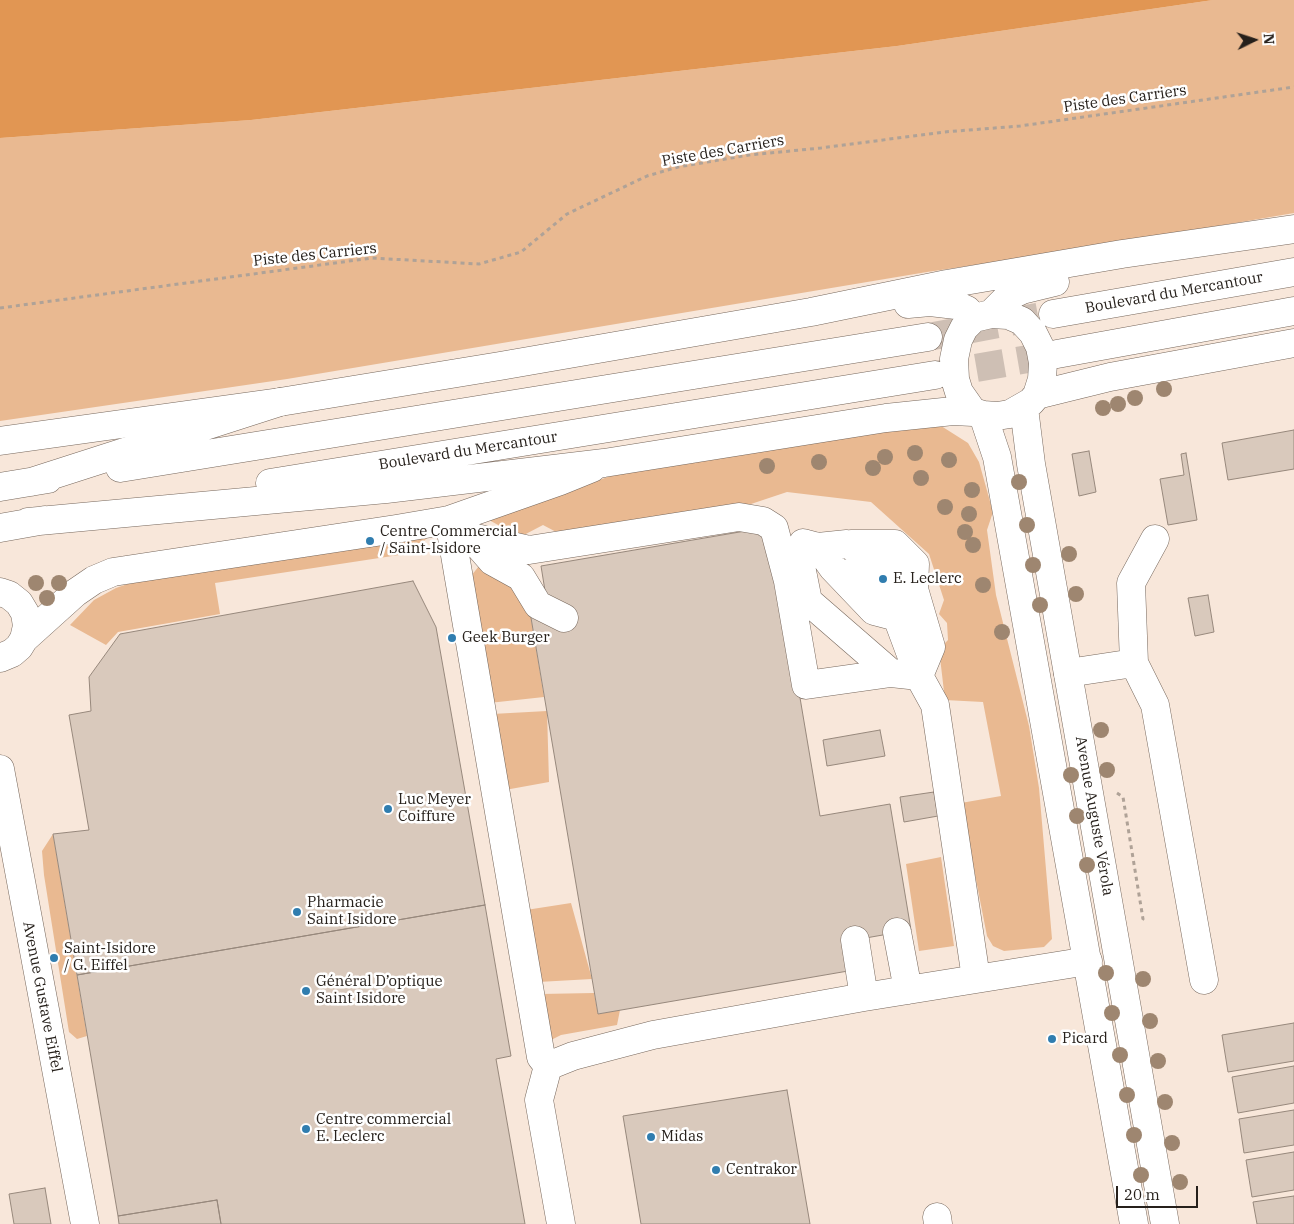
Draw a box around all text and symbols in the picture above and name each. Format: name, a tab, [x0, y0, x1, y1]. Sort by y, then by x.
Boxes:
north arrow	[1229, 15, 1279, 65]
text: N	[1260, 33, 1278, 45]
street label: Piste des Carriers	[1062, 81, 1188, 117]
street label: Piste des Carriers	[660, 131, 786, 171]
street label: Piste des Carriers	[252, 240, 378, 270]
street label: Boulevard du Mercantour	[1084, 268, 1264, 318]
street label: Boulevard du Mercantour	[378, 428, 558, 474]
place label: Centre Commercial / Saint-Isidore	[380, 523, 517, 558]
marker: Centre Commercial / Saint-Isidore	[364, 535, 376, 547]
place label: E. Leclerc	[893, 570, 962, 588]
marker: E. Leclerc	[877, 573, 889, 585]
place label: Geek Burger	[462, 629, 550, 647]
marker: Geek Burger	[446, 632, 458, 644]
street label: Avenue Auguste Vérola	[1071, 735, 1117, 897]
place label: Luc Meyer Coiffure	[398, 791, 471, 826]
marker: Luc Meyer Coiffure	[382, 803, 394, 815]
place label: Pharmacie Saint Isidore	[307, 894, 397, 929]
marker: Pharmacie Saint Isidore	[291, 906, 303, 918]
street label: Avenue Gustave Eiffel	[19, 920, 65, 1074]
place label: Saint-Isidore / G. Eiffel	[64, 940, 156, 975]
marker: Saint-Isidore / G. Eiffel	[48, 952, 60, 964]
place label: Général D’optique Saint Isidore	[316, 973, 442, 1008]
marker: Général D’optique Saint Isidore	[300, 985, 312, 997]
place label: Picard	[1062, 1030, 1108, 1048]
marker: Picard	[1046, 1033, 1058, 1045]
place label: Centre commercial E. Leclerc	[316, 1111, 451, 1146]
marker: Centre commercial E. Leclerc	[300, 1123, 312, 1135]
place label: Midas	[661, 1128, 703, 1146]
marker: Midas	[645, 1131, 657, 1143]
place label: Centrakor	[726, 1161, 797, 1179]
marker: Centrakor	[710, 1164, 722, 1176]
scale bar	[1119, 1176, 1202, 1208]
text: 20 m	[1124, 1185, 1160, 1204]

